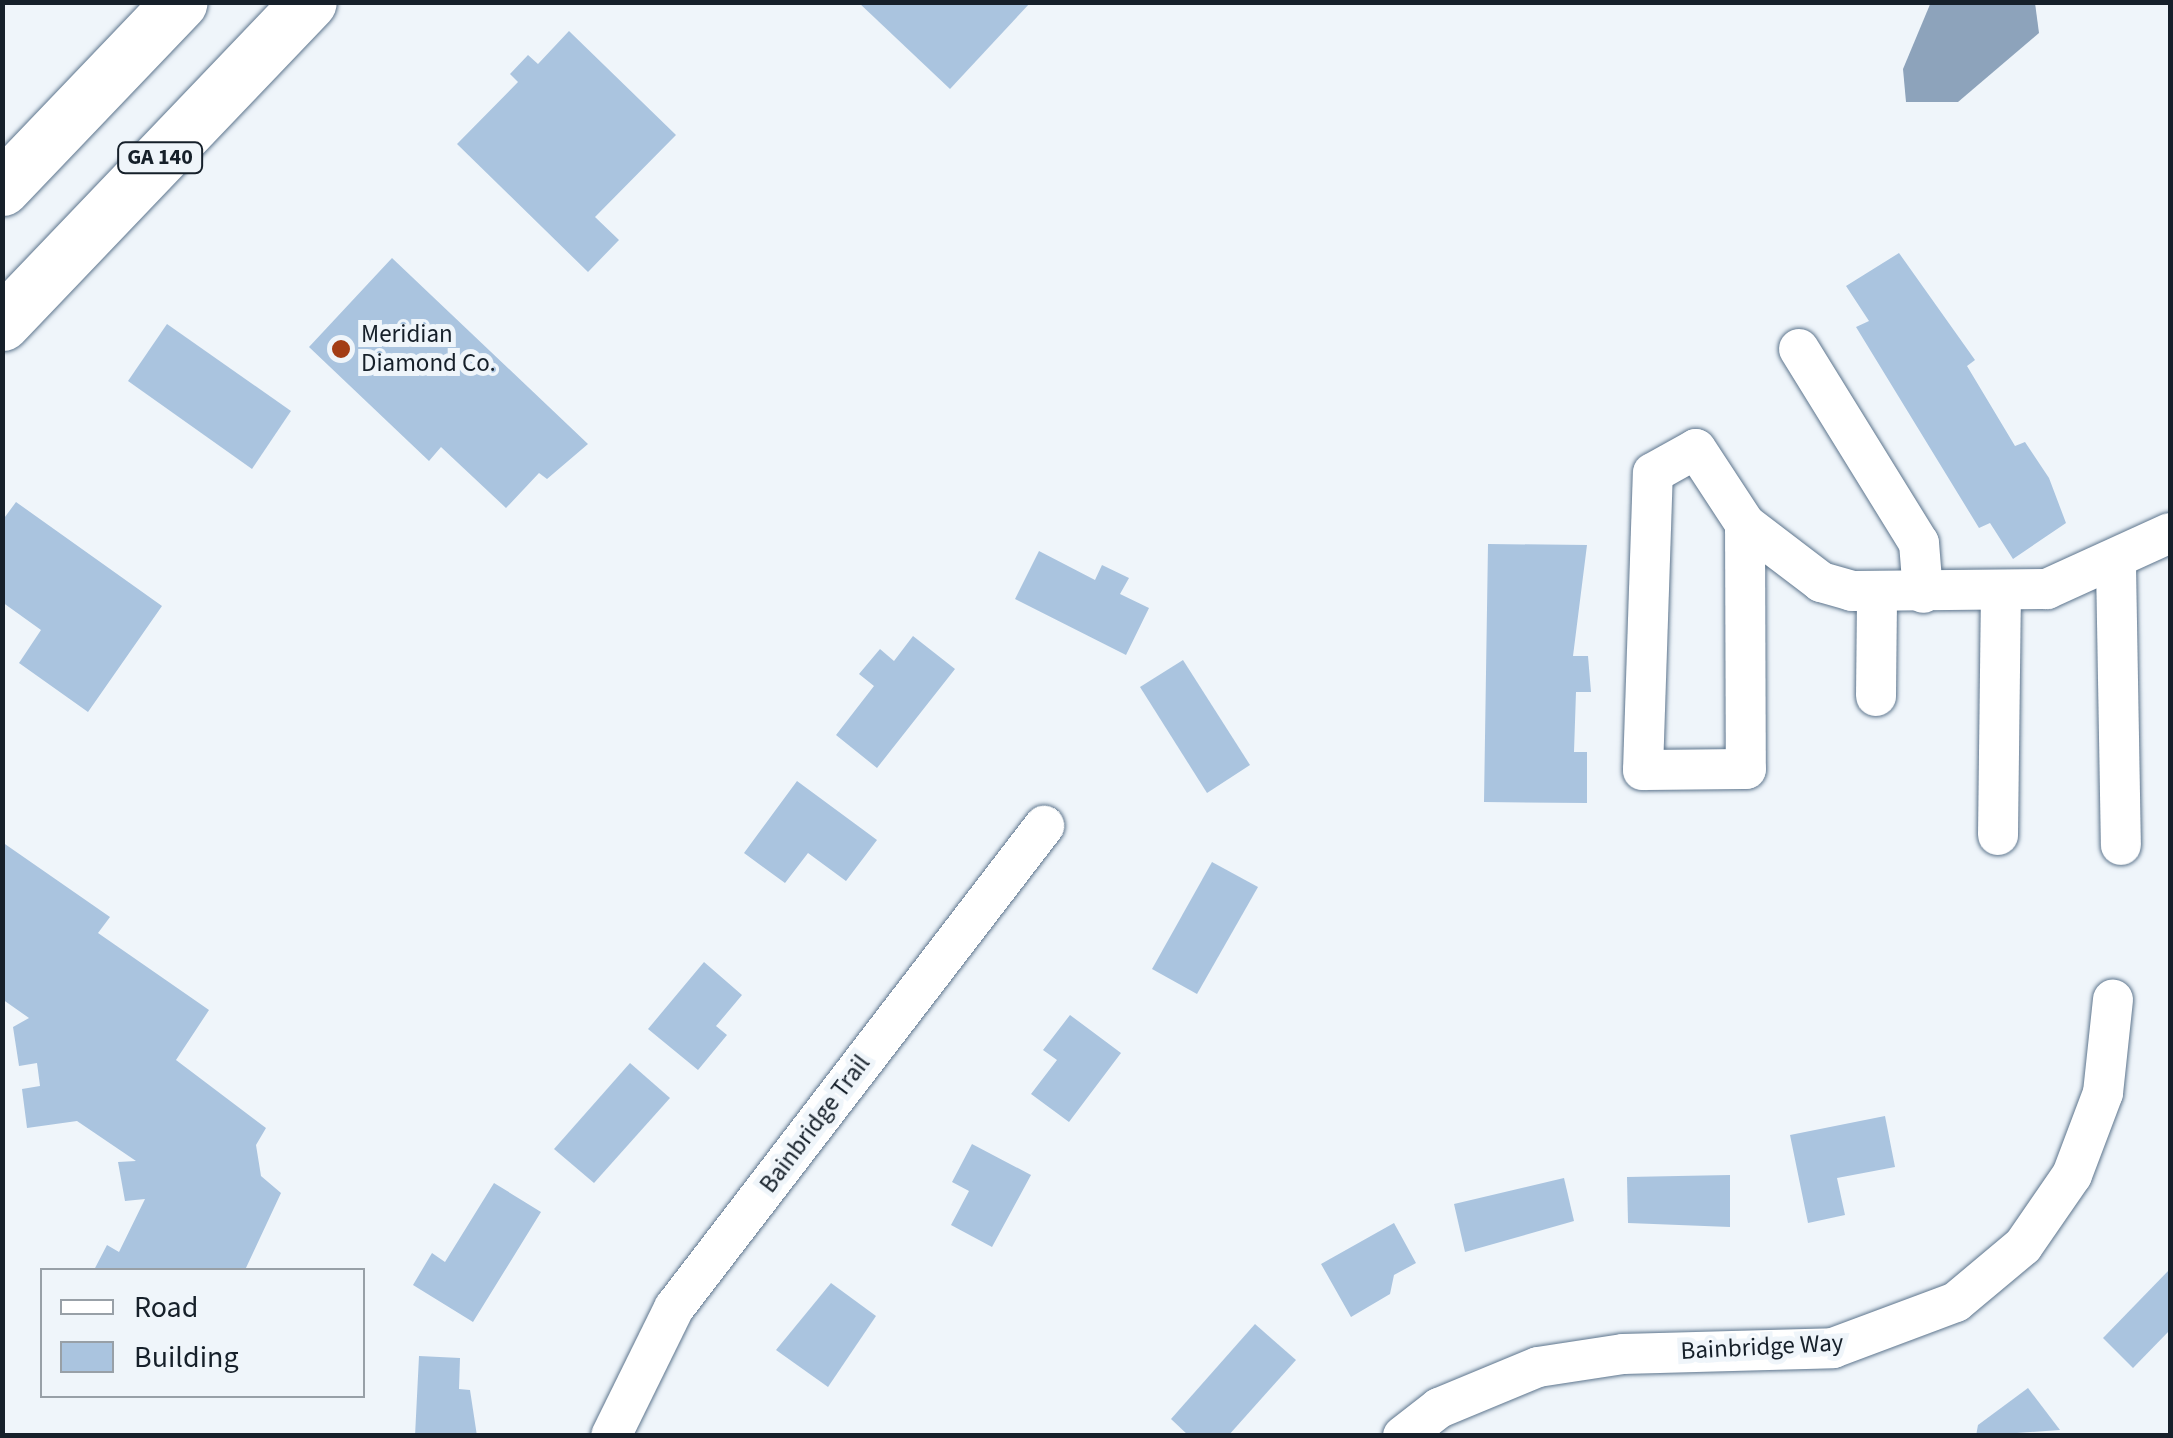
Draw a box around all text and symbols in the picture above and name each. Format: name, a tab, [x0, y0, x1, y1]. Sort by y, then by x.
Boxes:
road number: GA 140	[115, 141, 205, 175]
place label: Meridian Diamond Co.	[361, 320, 496, 379]
marker: Meridian Diamond Co.	[330, 338, 352, 360]
street label: Bainbridge Trail	[753, 1049, 877, 1199]
legend	[40, 1268, 365, 1398]
text: Road	[134, 1286, 198, 1329]
street label: Bainbridge Way	[1680, 1328, 1844, 1366]
text: Building	[134, 1336, 239, 1379]

